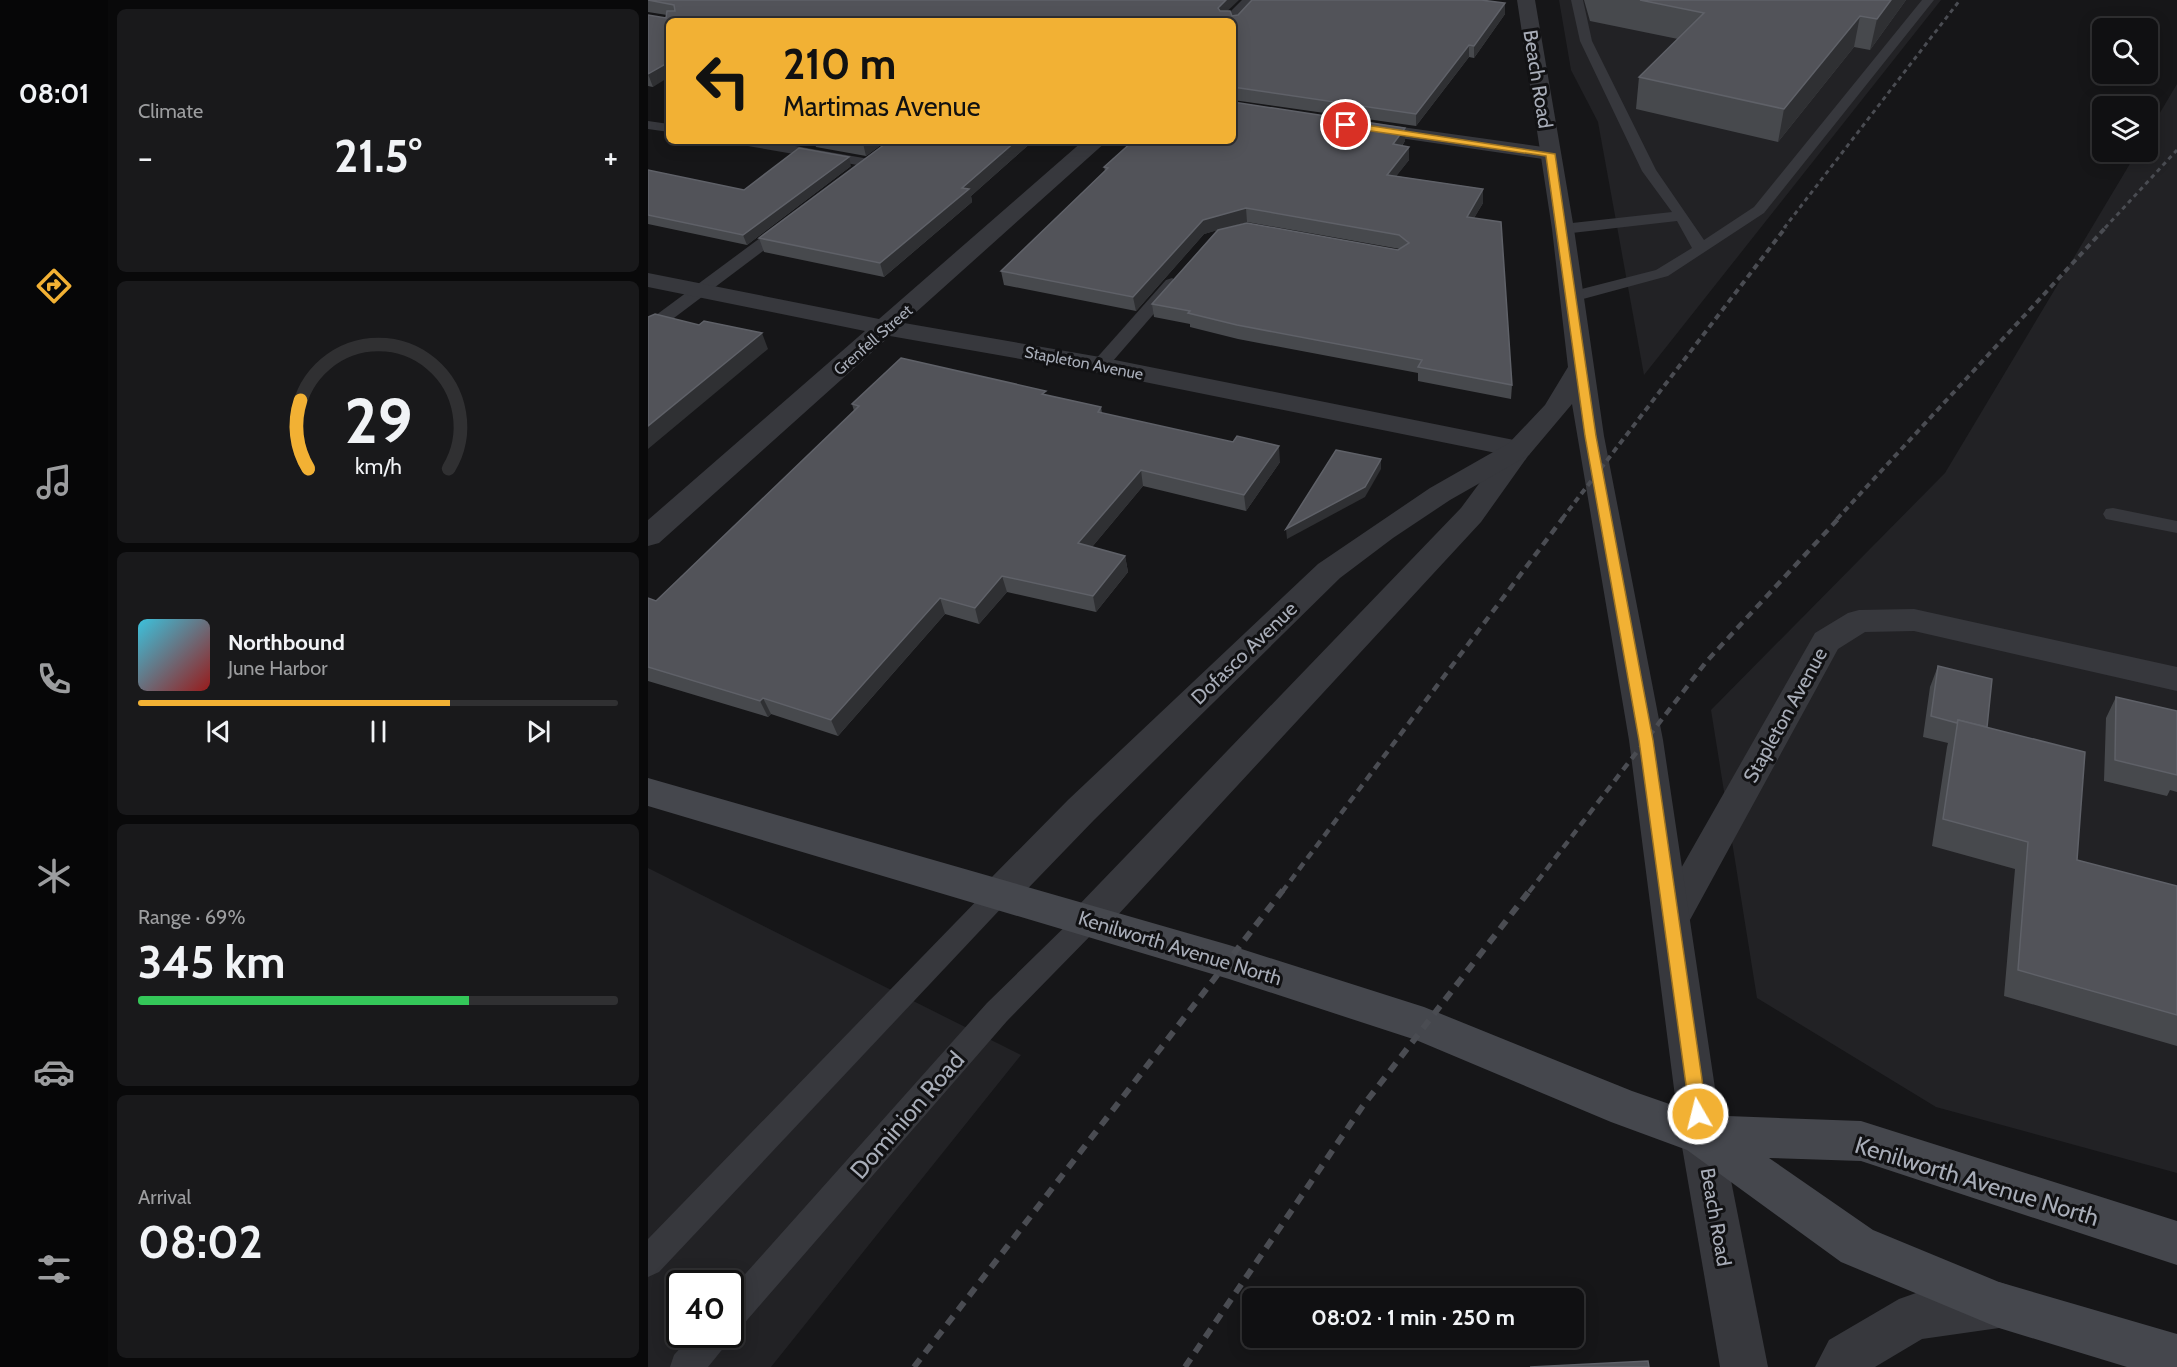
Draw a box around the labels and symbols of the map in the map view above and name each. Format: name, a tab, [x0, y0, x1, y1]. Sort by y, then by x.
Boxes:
street label: Beach Road	[1518, 28, 1558, 130]
pin	[1320, 99, 1371, 150]
street label: Grenfell Street	[830, 300, 917, 379]
street label: Stapleton Avenue	[1023, 342, 1145, 384]
street label: Dofasco Avenue	[1186, 597, 1302, 709]
street label: Stapleton Avenue	[1738, 643, 1832, 787]
street label: Kenilworth Avenue North	[1075, 906, 1285, 990]
street label: Dominion Road	[844, 1045, 970, 1185]
position arrow	[1666, 1082, 1730, 1146]
street label: Kenilworth Avenue North	[1851, 1130, 2103, 1232]
street label: Beach Road	[1696, 1166, 1736, 1268]
speed limit sign: 40	[666, 1270, 744, 1348]

